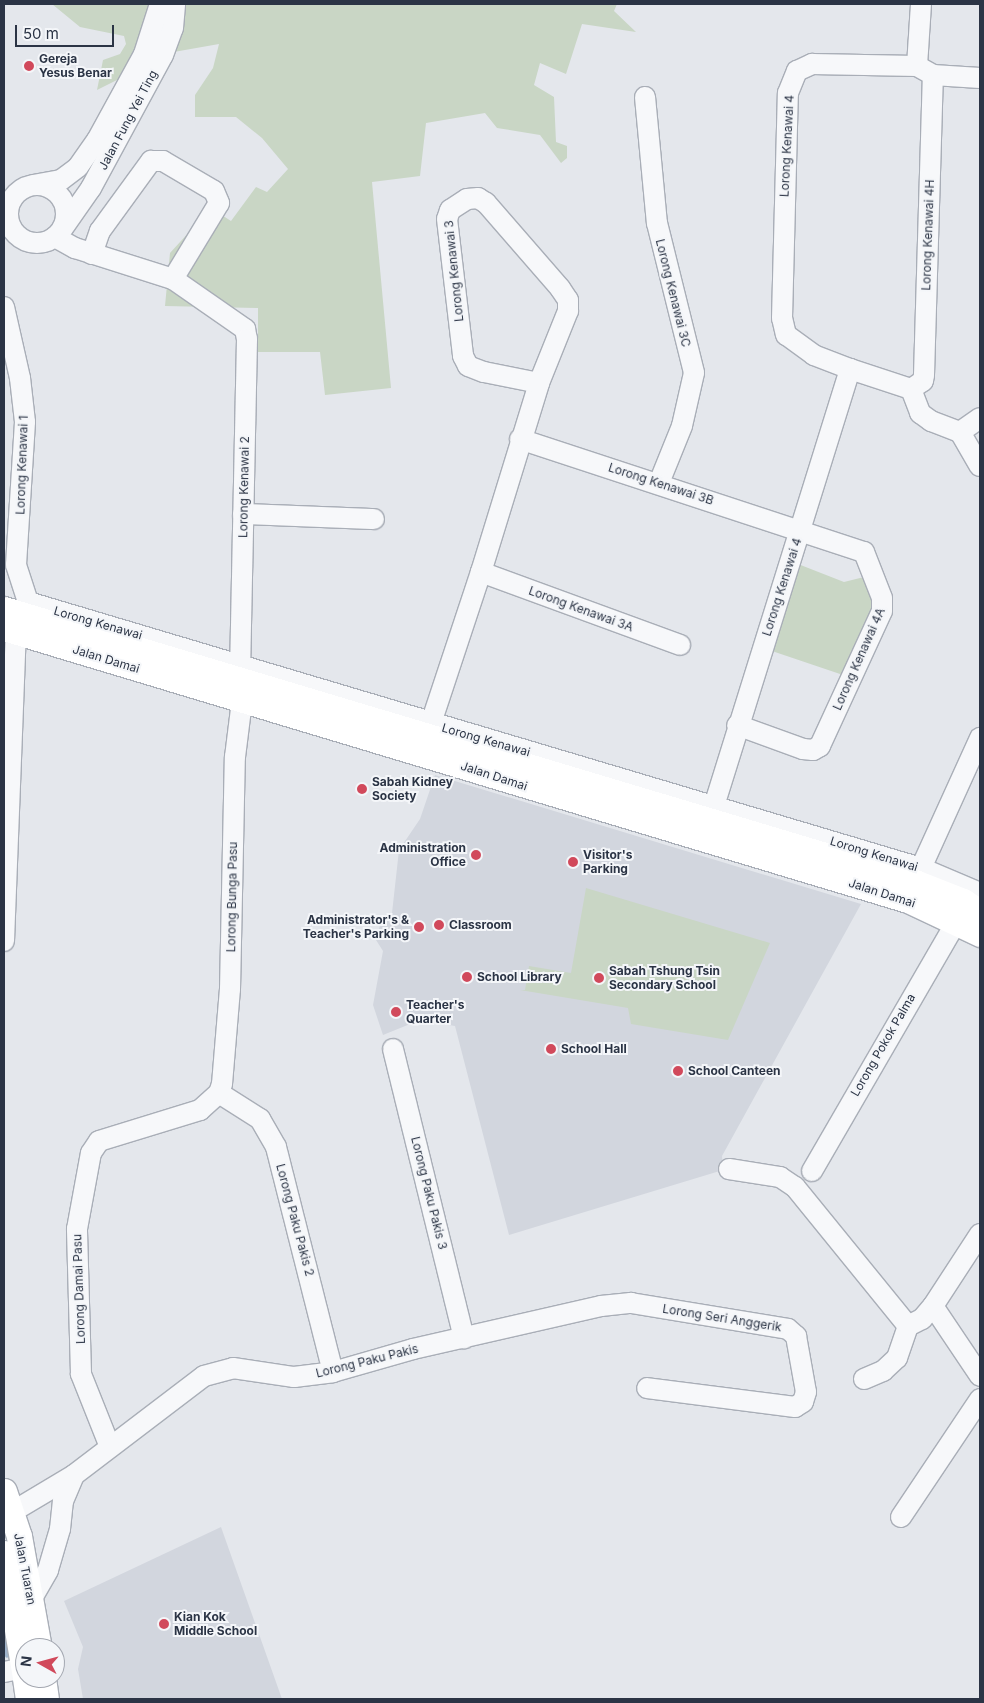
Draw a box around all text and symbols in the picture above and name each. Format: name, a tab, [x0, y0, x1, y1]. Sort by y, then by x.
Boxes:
scale bar	[18, 15, 116, 47]
text: 50 m	[23, 24, 59, 43]
place label: Gereja Yesus Benar	[39, 52, 112, 80]
marker: Gereja Yesus Benar	[23, 60, 35, 72]
street label: Jalan Fung Yei Ting	[96, 68, 160, 172]
street label: Lorong Kenawai 4	[777, 95, 797, 197]
street label: Lorong Kenawai 4H	[919, 179, 937, 291]
street label: Lorong Kenawai 3	[442, 220, 466, 322]
street label: Lorong Kenawai 3C	[653, 238, 693, 348]
street label: Lorong Kenawai 1	[13, 415, 31, 515]
street label: Lorong Kenawai 2	[236, 436, 252, 538]
street label: Lorong Kenawai 3B	[607, 460, 715, 508]
street label: Lorong Kenawai 4	[759, 536, 805, 638]
street label: Lorong Kenawai 3A	[527, 583, 635, 635]
street label: Lorong Kenawai	[52, 604, 144, 642]
street label: Lorong Kenawai 4A	[830, 606, 888, 712]
street label: Jalan Damai	[71, 642, 141, 676]
street label: Lorong Kenawai	[440, 721, 532, 759]
street label: Jalan Damai	[459, 758, 529, 794]
place label: Sabah Kidney Society	[372, 775, 453, 803]
marker: Sabah Kidney Society	[356, 783, 368, 795]
street label: Lorong Kenawai	[828, 834, 920, 874]
place label: Administration Office	[380, 841, 466, 869]
street label: Lorong Bunga Pasu	[224, 842, 240, 952]
place label: Visitor's Parking	[583, 848, 632, 876]
marker: Administration Office	[470, 849, 482, 861]
marker: Visitor's Parking	[567, 856, 579, 868]
street label: Jalan Damai	[847, 875, 917, 911]
place label: Administrator's & Teacher's Parking	[303, 913, 409, 941]
place label: Classroom	[449, 918, 512, 932]
marker: Classroom	[433, 919, 445, 931]
marker: Administrator's & Teacher's Parking	[413, 921, 425, 933]
place label: Sabah Tshung Tsin Secondary School	[609, 964, 720, 992]
place label: School Library	[477, 970, 562, 984]
marker: School Library	[461, 971, 473, 983]
marker: Sabah Tshung Tsin Secondary School	[593, 972, 605, 984]
street label: Lorong Pokok Palma	[848, 991, 918, 1099]
place label: Teacher's Quarter	[406, 998, 465, 1026]
marker: Teacher's Quarter	[390, 1006, 402, 1018]
place label: School Hall	[561, 1042, 627, 1056]
marker: School Hall	[545, 1043, 557, 1055]
place label: School Canteen	[688, 1064, 781, 1078]
marker: School Canteen	[672, 1065, 684, 1077]
street label: Lorong Paku Pakis 3	[408, 1135, 450, 1251]
street label: Lorong Paku Pakis 2	[273, 1162, 317, 1278]
street label: Lorong Damai Pasu	[70, 1234, 88, 1344]
street label: Lorong Seri Anggerik	[661, 1301, 783, 1335]
street label: Lorong Paku Pakis	[314, 1341, 420, 1381]
street label: Jalan Tuaran	[11, 1532, 39, 1606]
place label: Kian Kok Middle School	[174, 1610, 257, 1638]
marker: Kian Kok Middle School	[158, 1618, 170, 1630]
north arrow	[15, 1638, 65, 1688]
text: N	[17, 1655, 35, 1668]

